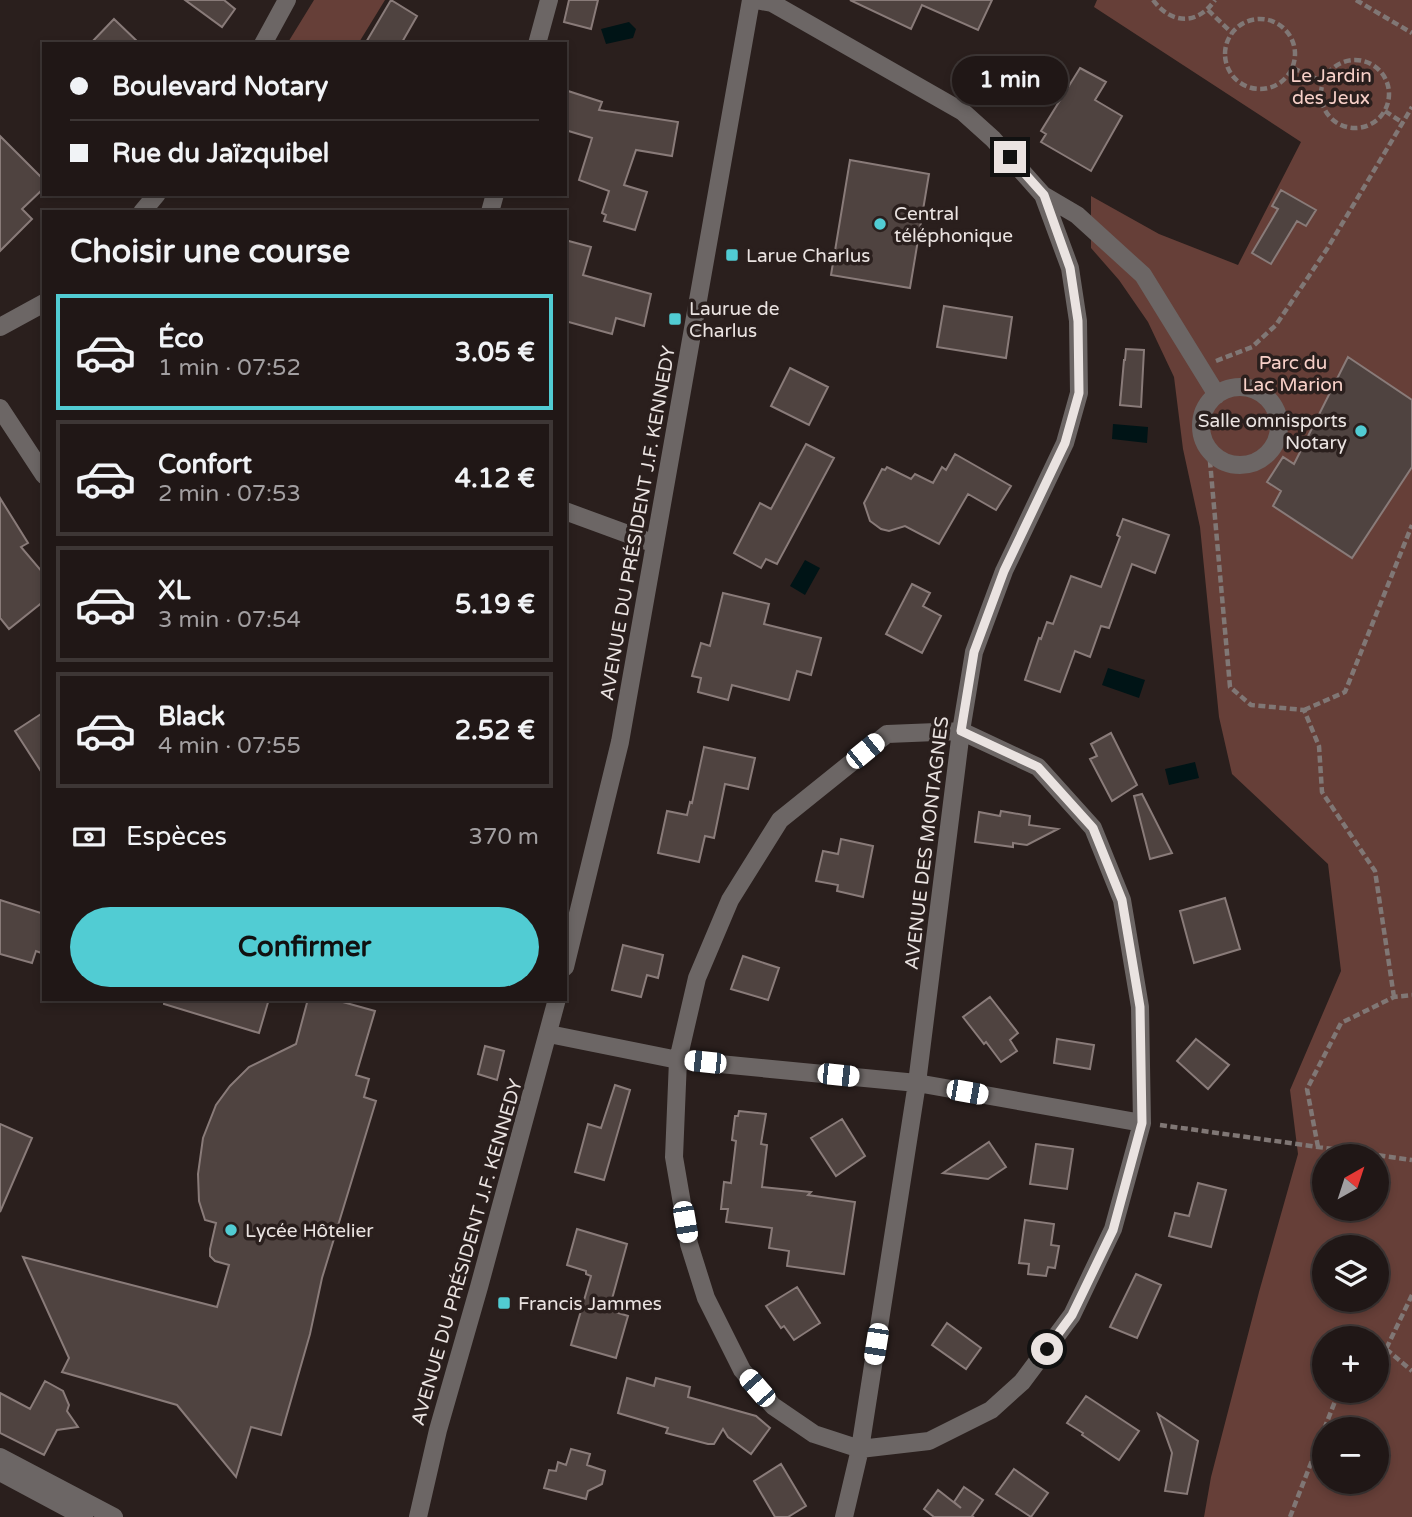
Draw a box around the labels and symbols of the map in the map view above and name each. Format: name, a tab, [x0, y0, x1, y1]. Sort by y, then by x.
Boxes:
callout: 1 min	[952, 55, 1068, 104]
park label: Le Jardin des Jeux	[1290, 65, 1372, 109]
route end	[994, 141, 1026, 173]
place label: Central téléphonique	[894, 203, 1013, 247]
marker: Central téléphonique	[872, 216, 888, 232]
place label: Larue Charlus	[746, 245, 870, 267]
marker: Larue Charlus	[724, 247, 740, 263]
place label: Laurue de Charlus	[689, 298, 779, 342]
marker: Laurue de Charlus	[667, 311, 683, 327]
street label: AVENUE DU PRÉSIDENT J.F. KENNEDY	[596, 344, 680, 702]
park label: Parc du Lac Marion	[1243, 352, 1343, 396]
place label: Salle omnisports Notary	[1198, 410, 1347, 454]
marker: Salle omnisports Notary	[1353, 423, 1369, 439]
street label: AVENUE DES MONTAGNES	[901, 715, 953, 971]
car	[843, 730, 888, 772]
car	[684, 1049, 727, 1075]
car	[817, 1062, 860, 1088]
street label: AVENUE DU PRÉSIDENT J.F. KENNEDY	[407, 1076, 527, 1428]
car	[945, 1078, 990, 1106]
north arrow	[1312, 1144, 1390, 1222]
car	[672, 1199, 699, 1245]
place label: Lycée Hôtelier	[245, 1220, 374, 1242]
marker: Lycée Hôtelier	[223, 1222, 239, 1238]
place label: Francis Jammes	[518, 1293, 662, 1315]
marker: Francis Jammes	[496, 1295, 512, 1311]
car	[863, 1322, 890, 1366]
route start	[1031, 1333, 1063, 1365]
car	[736, 1365, 779, 1411]

